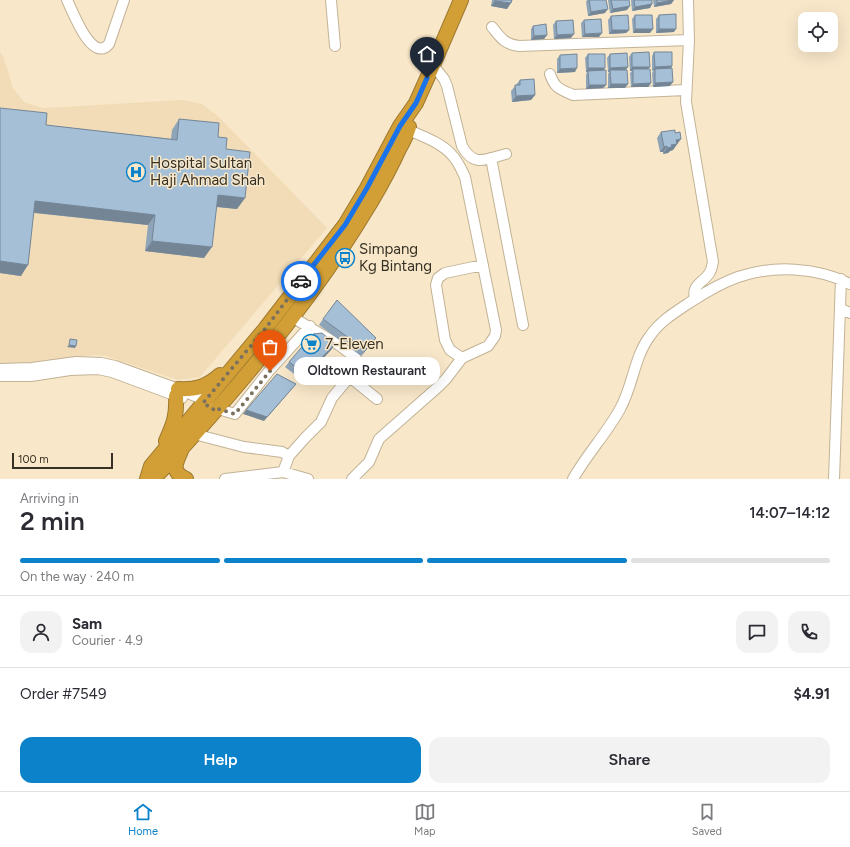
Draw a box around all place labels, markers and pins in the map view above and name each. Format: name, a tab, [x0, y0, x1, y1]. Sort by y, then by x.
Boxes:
pin	[410, 37, 444, 78]
place label: Hospital Sultan Haji Ahmad Shah	[150, 154, 265, 189]
hospital icon: Hospital Sultan Haji Ahmad Shah	[125, 161, 147, 183]
place label: Simpang Kg Bintang	[359, 240, 432, 275]
bus stop icon: Simpang Kg Bintang	[334, 247, 356, 269]
pin	[253, 330, 287, 371]
supermarket icon: 7-Eleven	[300, 333, 322, 355]
place label: 7-Eleven	[325, 335, 384, 353]
callout: Oldtown Restaurant	[294, 357, 440, 385]

